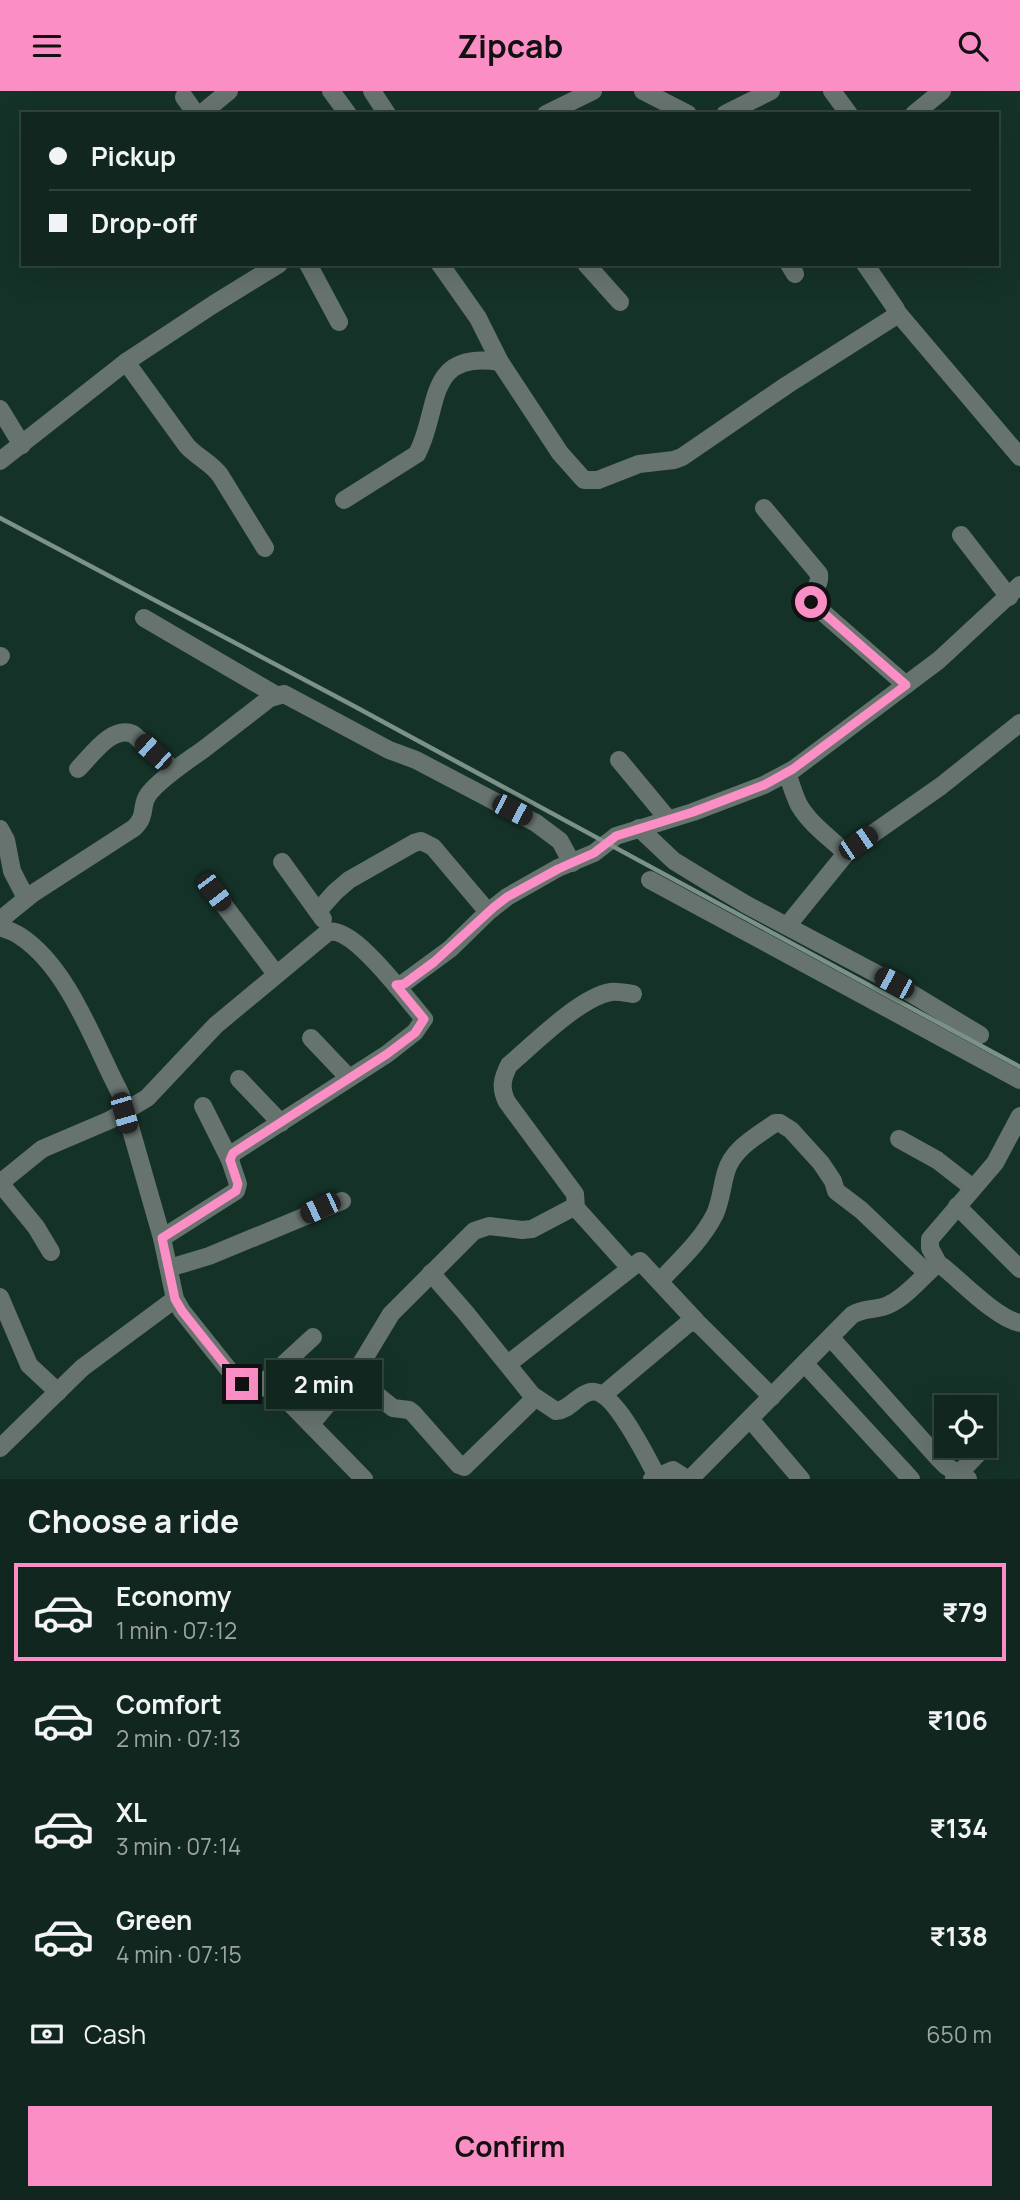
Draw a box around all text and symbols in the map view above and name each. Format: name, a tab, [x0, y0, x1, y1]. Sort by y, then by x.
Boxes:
text: Zipcab	[457, 24, 563, 68]
icon: menu	[28, 27, 66, 65]
icon: search	[954, 27, 992, 65]
text: Pickup	[91, 138, 176, 174]
text: Drop-off	[91, 205, 197, 241]
route start	[795, 586, 827, 618]
car	[131, 730, 176, 774]
car	[489, 791, 536, 829]
car	[835, 823, 882, 863]
car	[193, 869, 236, 915]
car	[871, 964, 918, 1002]
car	[109, 1090, 140, 1136]
car	[297, 1190, 344, 1226]
callout: 2 min	[266, 1359, 382, 1409]
route end	[226, 1368, 258, 1400]
text: 2 min	[294, 1368, 354, 1400]
map controls	[934, 1395, 997, 1458]
button: locate	[934, 1395, 997, 1458]
text: Choose a ride	[28, 1499, 239, 1543]
text: Economy	[116, 1578, 231, 1614]
icon: car	[32, 1581, 95, 1644]
text: ₹79	[942, 1594, 988, 1630]
text: 1 min · 07:12	[116, 1614, 237, 1646]
text: Comfort	[116, 1686, 222, 1722]
icon: car	[32, 1689, 95, 1752]
text: ₹106	[927, 1702, 988, 1738]
text: 2 min · 07:13	[116, 1722, 241, 1754]
text: XL	[116, 1794, 147, 1830]
icon: car	[32, 1797, 95, 1860]
text: ₹134	[930, 1810, 988, 1846]
text: 3 min · 07:14	[116, 1830, 241, 1862]
text: Green	[116, 1902, 192, 1938]
icon: car	[32, 1905, 95, 1968]
text: ₹138	[929, 1918, 988, 1954]
text: 4 min · 07:15	[116, 1938, 242, 1970]
icon: cash	[28, 2015, 66, 2053]
text: Cash	[84, 2016, 146, 2052]
text: 650 m	[926, 2018, 992, 2050]
button: Confirm	[28, 2106, 992, 2186]

